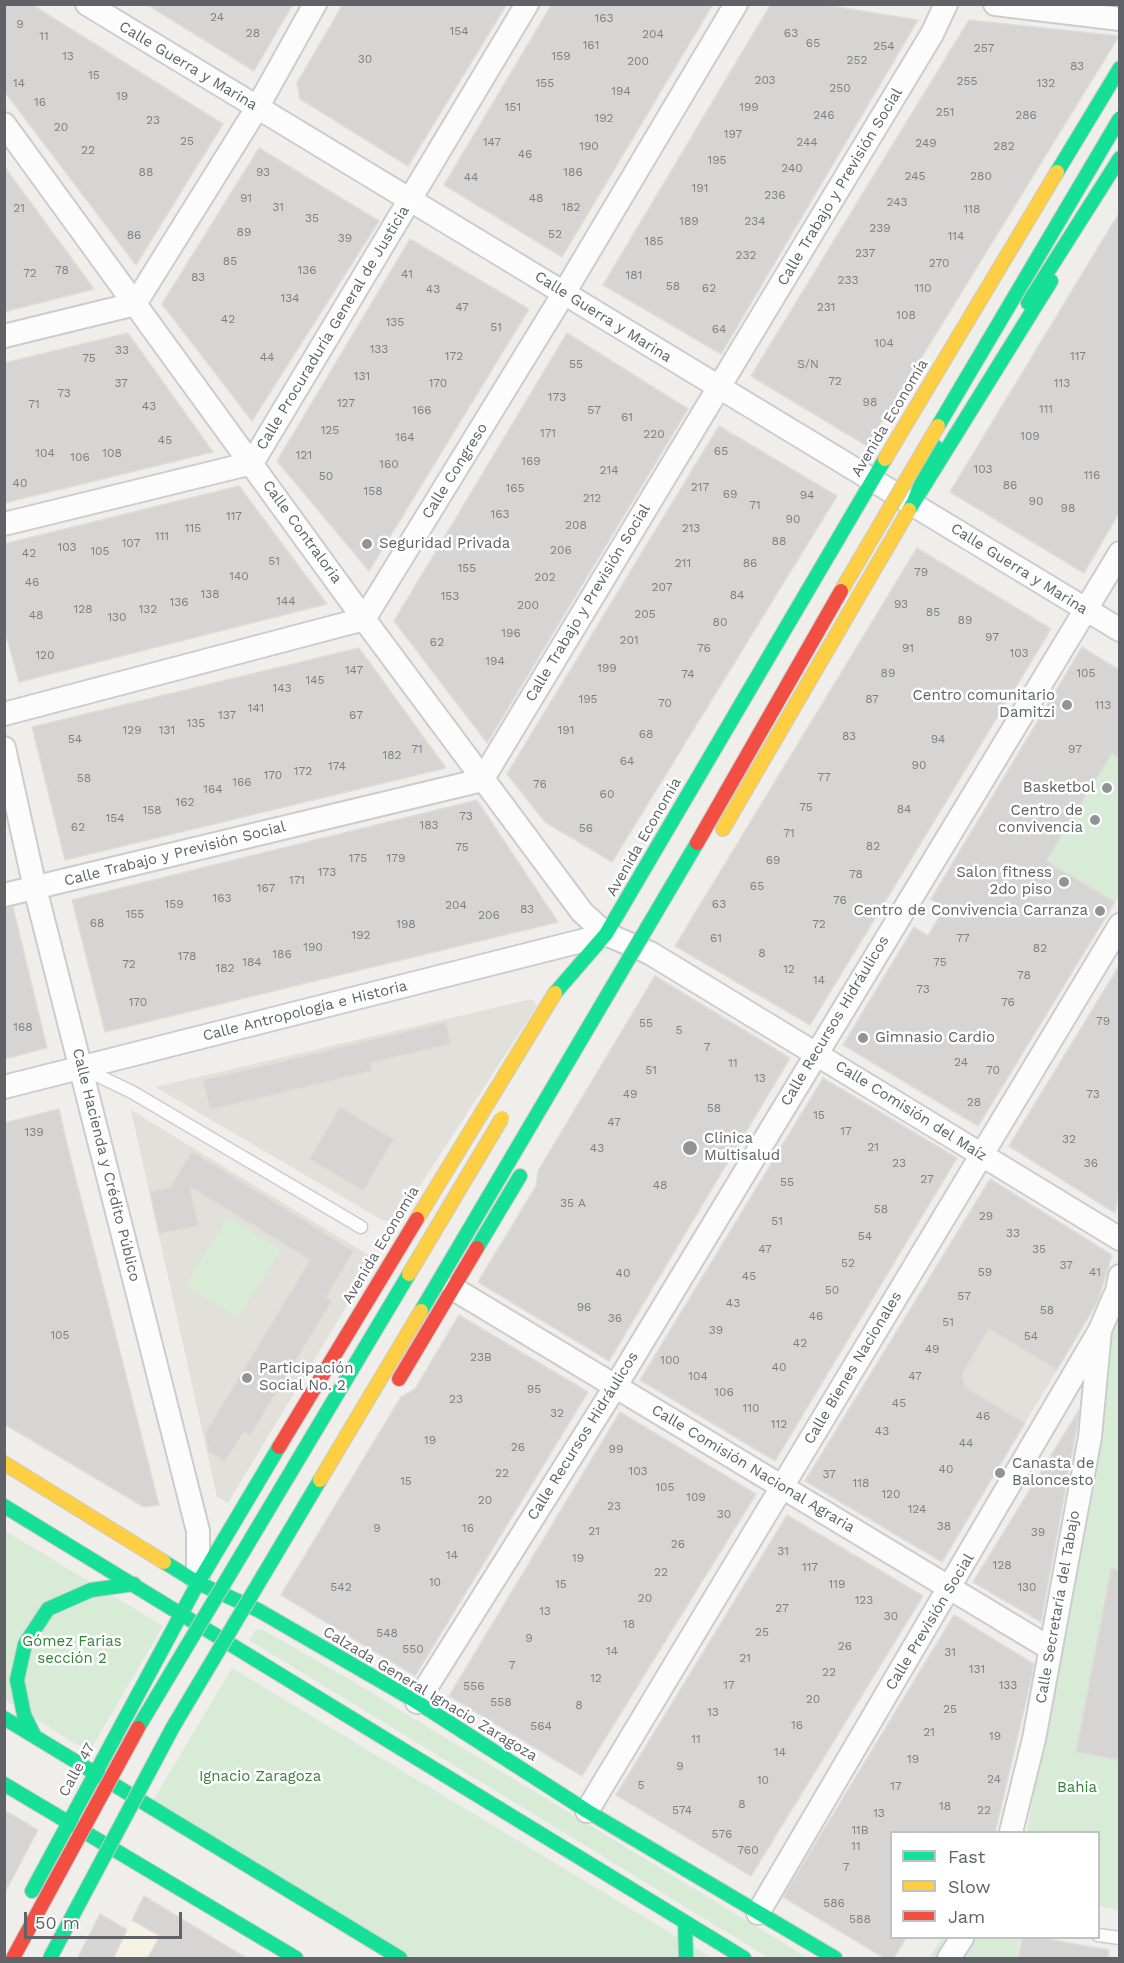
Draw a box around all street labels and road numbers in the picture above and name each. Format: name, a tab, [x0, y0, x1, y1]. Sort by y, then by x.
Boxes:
street label: Calle Guerra y Marina	[116, 18, 260, 114]
street label: Calle Trabajo y Previsión Social	[774, 85, 906, 289]
street label: Calle Procuraduría General de Justicia	[253, 203, 413, 453]
street label: Calle Guerra y Marina	[531, 267, 675, 367]
street label: Avenida Economía	[848, 356, 932, 480]
street label: Calle Congreso	[418, 420, 492, 522]
street label: Calle Contraloria	[259, 477, 345, 587]
street label: Calle Trabajo y Previsión Social	[522, 501, 654, 705]
street label: Calle Guerra y Marina	[947, 519, 1091, 619]
street label: Avenida Economía	[603, 775, 685, 899]
street label: Calle Trabajo y Previsión Social	[62, 818, 288, 890]
street label: Calle Recursos Hidráulicos	[777, 933, 893, 1109]
street label: Calle Antropología e Historia	[201, 977, 409, 1045]
street label: Calle Hacienda y Crédito Público	[68, 1047, 144, 1283]
street label: Calle Comisión del Maíz	[832, 1057, 990, 1165]
street label: Avenida Economía	[339, 1183, 423, 1307]
street label: Calle Bienes Nacionales	[800, 1288, 906, 1448]
street label: Calle Recursos Hidráulicos	[524, 1348, 642, 1524]
street label: Calle Comisión Nacional Agraria	[648, 1401, 858, 1537]
street label: Calle Secretaría del Tabajo	[1032, 1509, 1084, 1705]
street label: Calle Previsión Social	[882, 1550, 978, 1694]
street label: Calzada General Ignacio Zaragoza	[320, 1623, 540, 1765]
street label: Calle 47	[55, 1740, 99, 1800]

